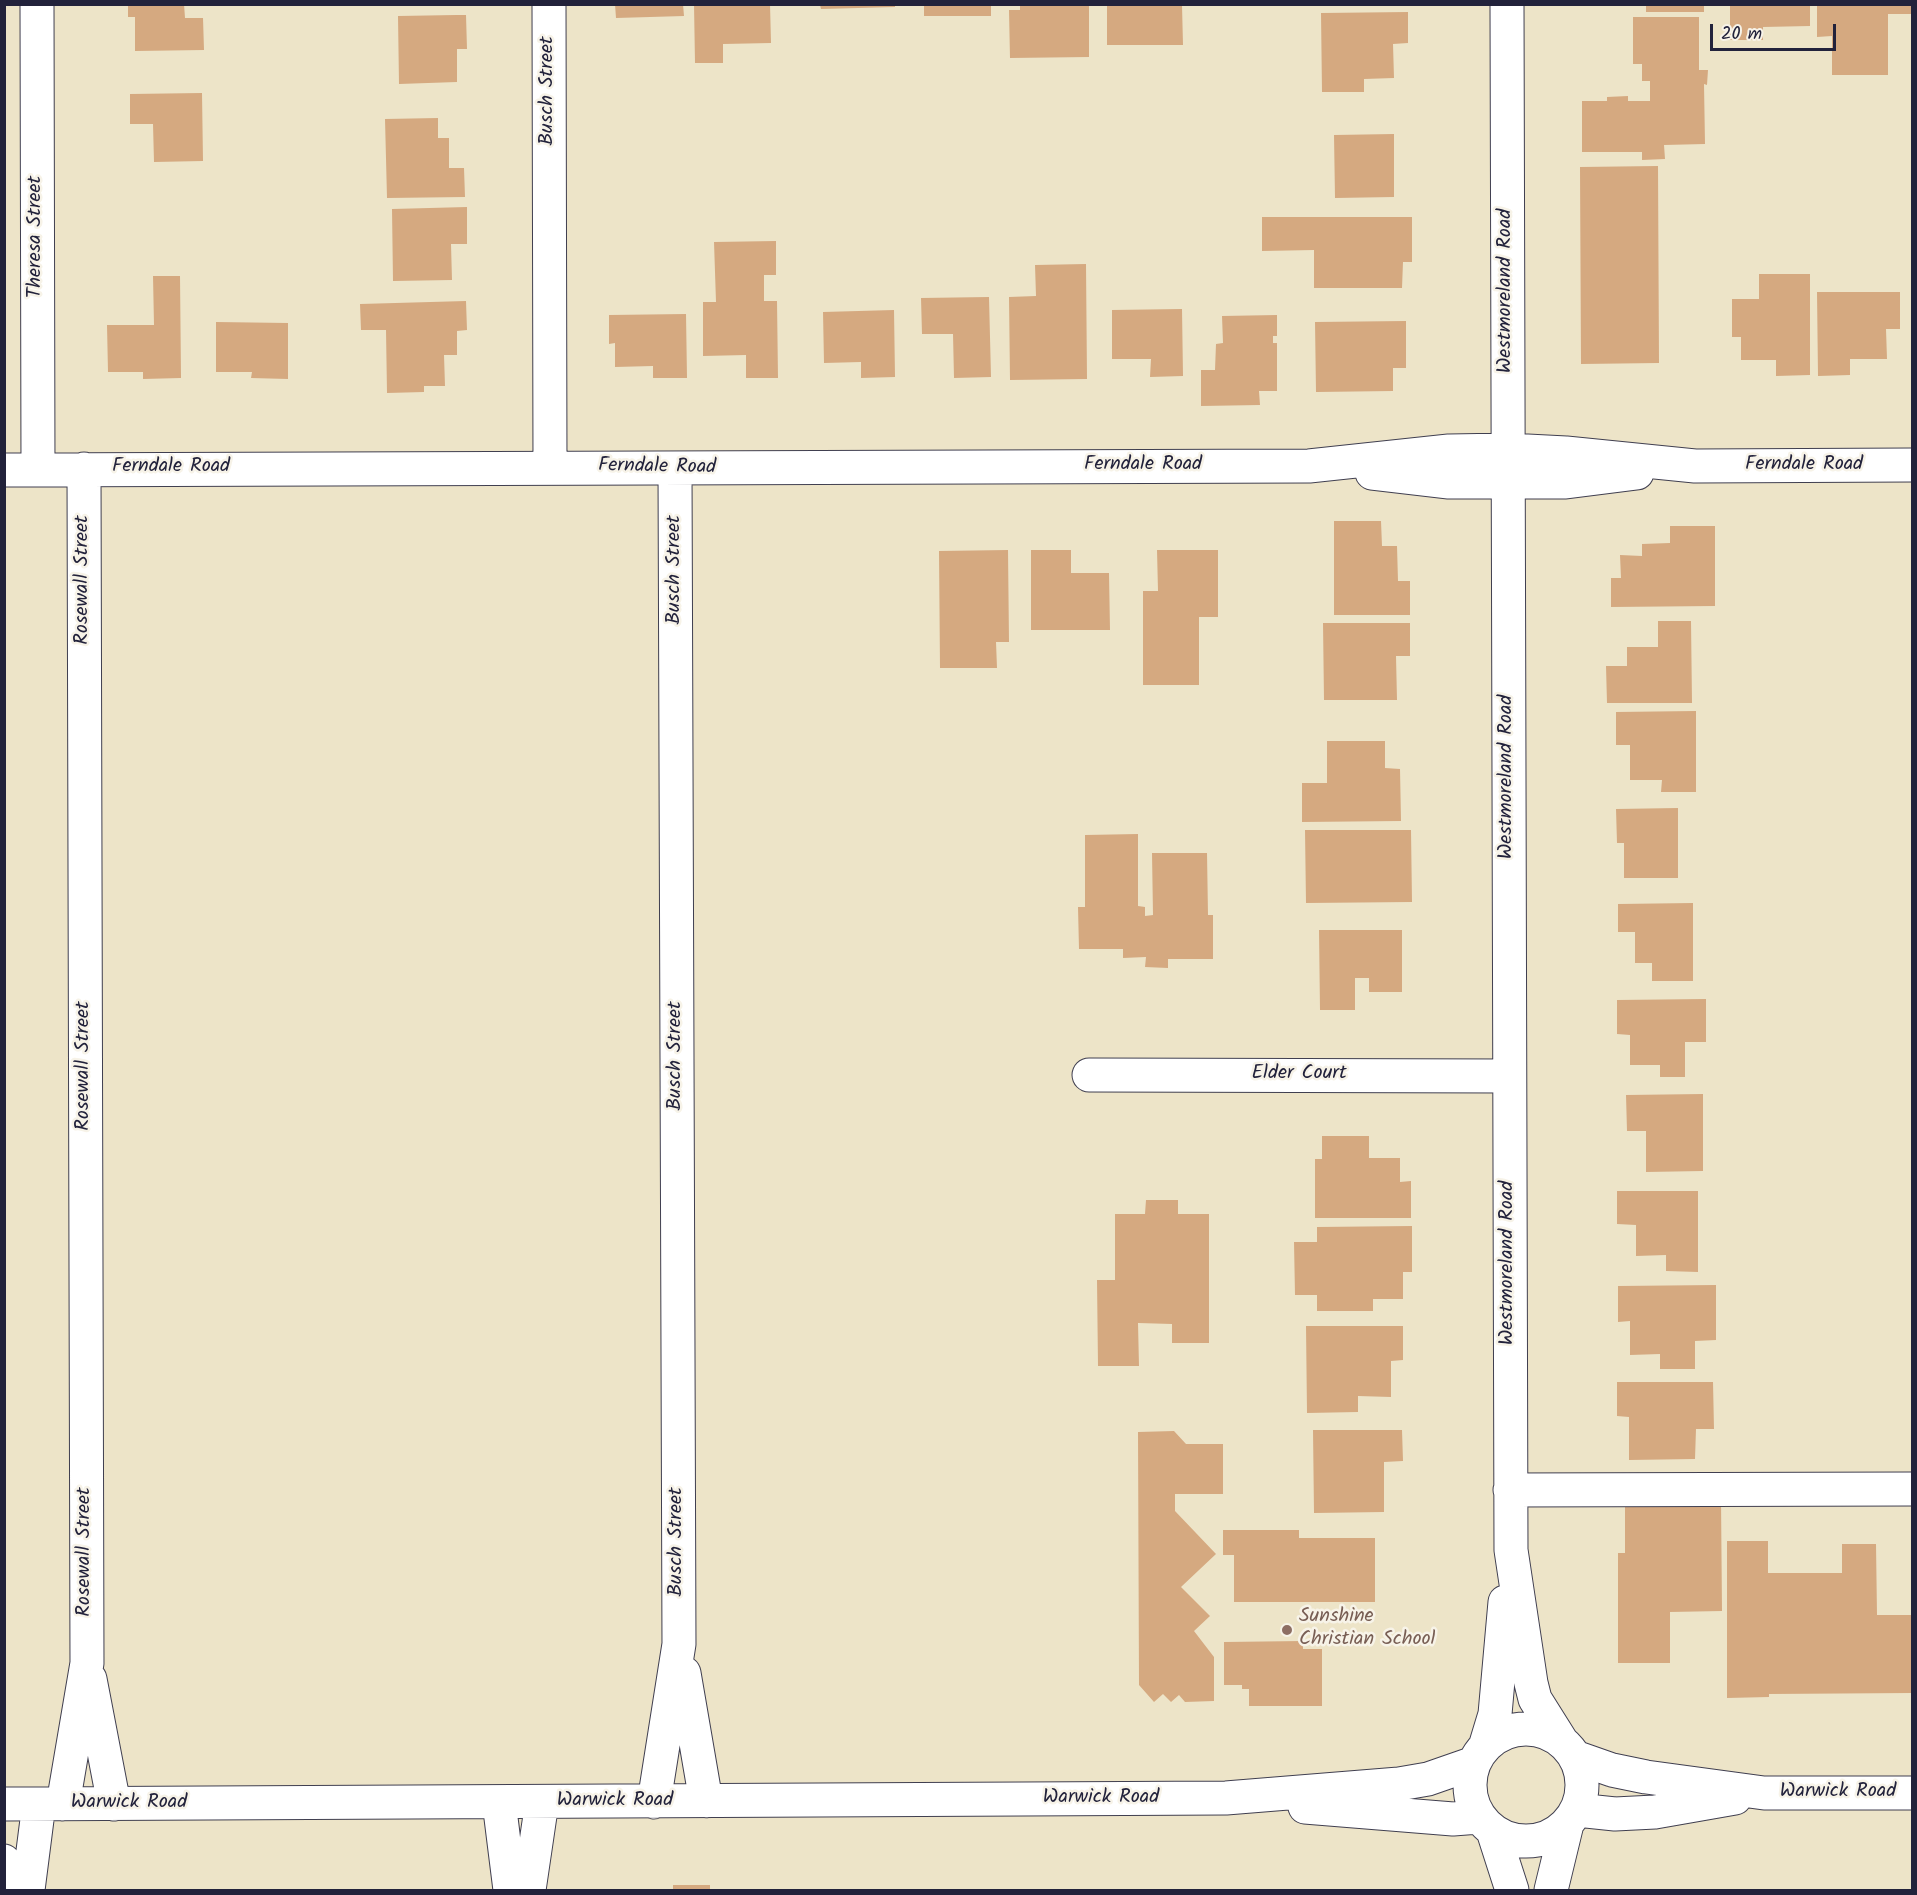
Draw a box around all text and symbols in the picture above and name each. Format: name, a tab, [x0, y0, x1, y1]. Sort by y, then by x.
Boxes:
scale bar	[1713, 12, 1839, 50]
text: 20 m	[1721, 20, 1762, 49]
street label: Busch Street	[537, 36, 561, 146]
street label: Theresa Street	[25, 176, 49, 298]
street label: Westmoreland Road	[1495, 209, 1519, 373]
street label: Ferndale Road	[1084, 454, 1202, 478]
street label: Ferndale Road	[1745, 454, 1863, 478]
street label: Ferndale Road	[598, 455, 716, 481]
street label: Ferndale Road	[112, 456, 230, 480]
street label: Rosewall Street	[72, 515, 96, 645]
street label: Busch Street	[664, 515, 688, 625]
street label: Westmoreland Road	[1496, 695, 1520, 859]
street label: Rosewall Street	[73, 1001, 97, 1131]
street label: Busch Street	[665, 1001, 689, 1111]
street label: Elder Court	[1251, 1063, 1347, 1087]
street label: Westmoreland Road	[1497, 1181, 1521, 1345]
street label: Rosewall Street	[74, 1487, 98, 1617]
street label: Busch Street	[666, 1487, 690, 1597]
place label: Sunshine Christian School	[1299, 1606, 1435, 1653]
marker: Sunshine Christian School	[1280, 1623, 1294, 1637]
street label: Warwick Road	[1780, 1781, 1896, 1805]
street label: Warwick Road	[1043, 1787, 1159, 1811]
street label: Warwick Road	[557, 1790, 673, 1814]
street label: Warwick Road	[71, 1792, 187, 1816]

